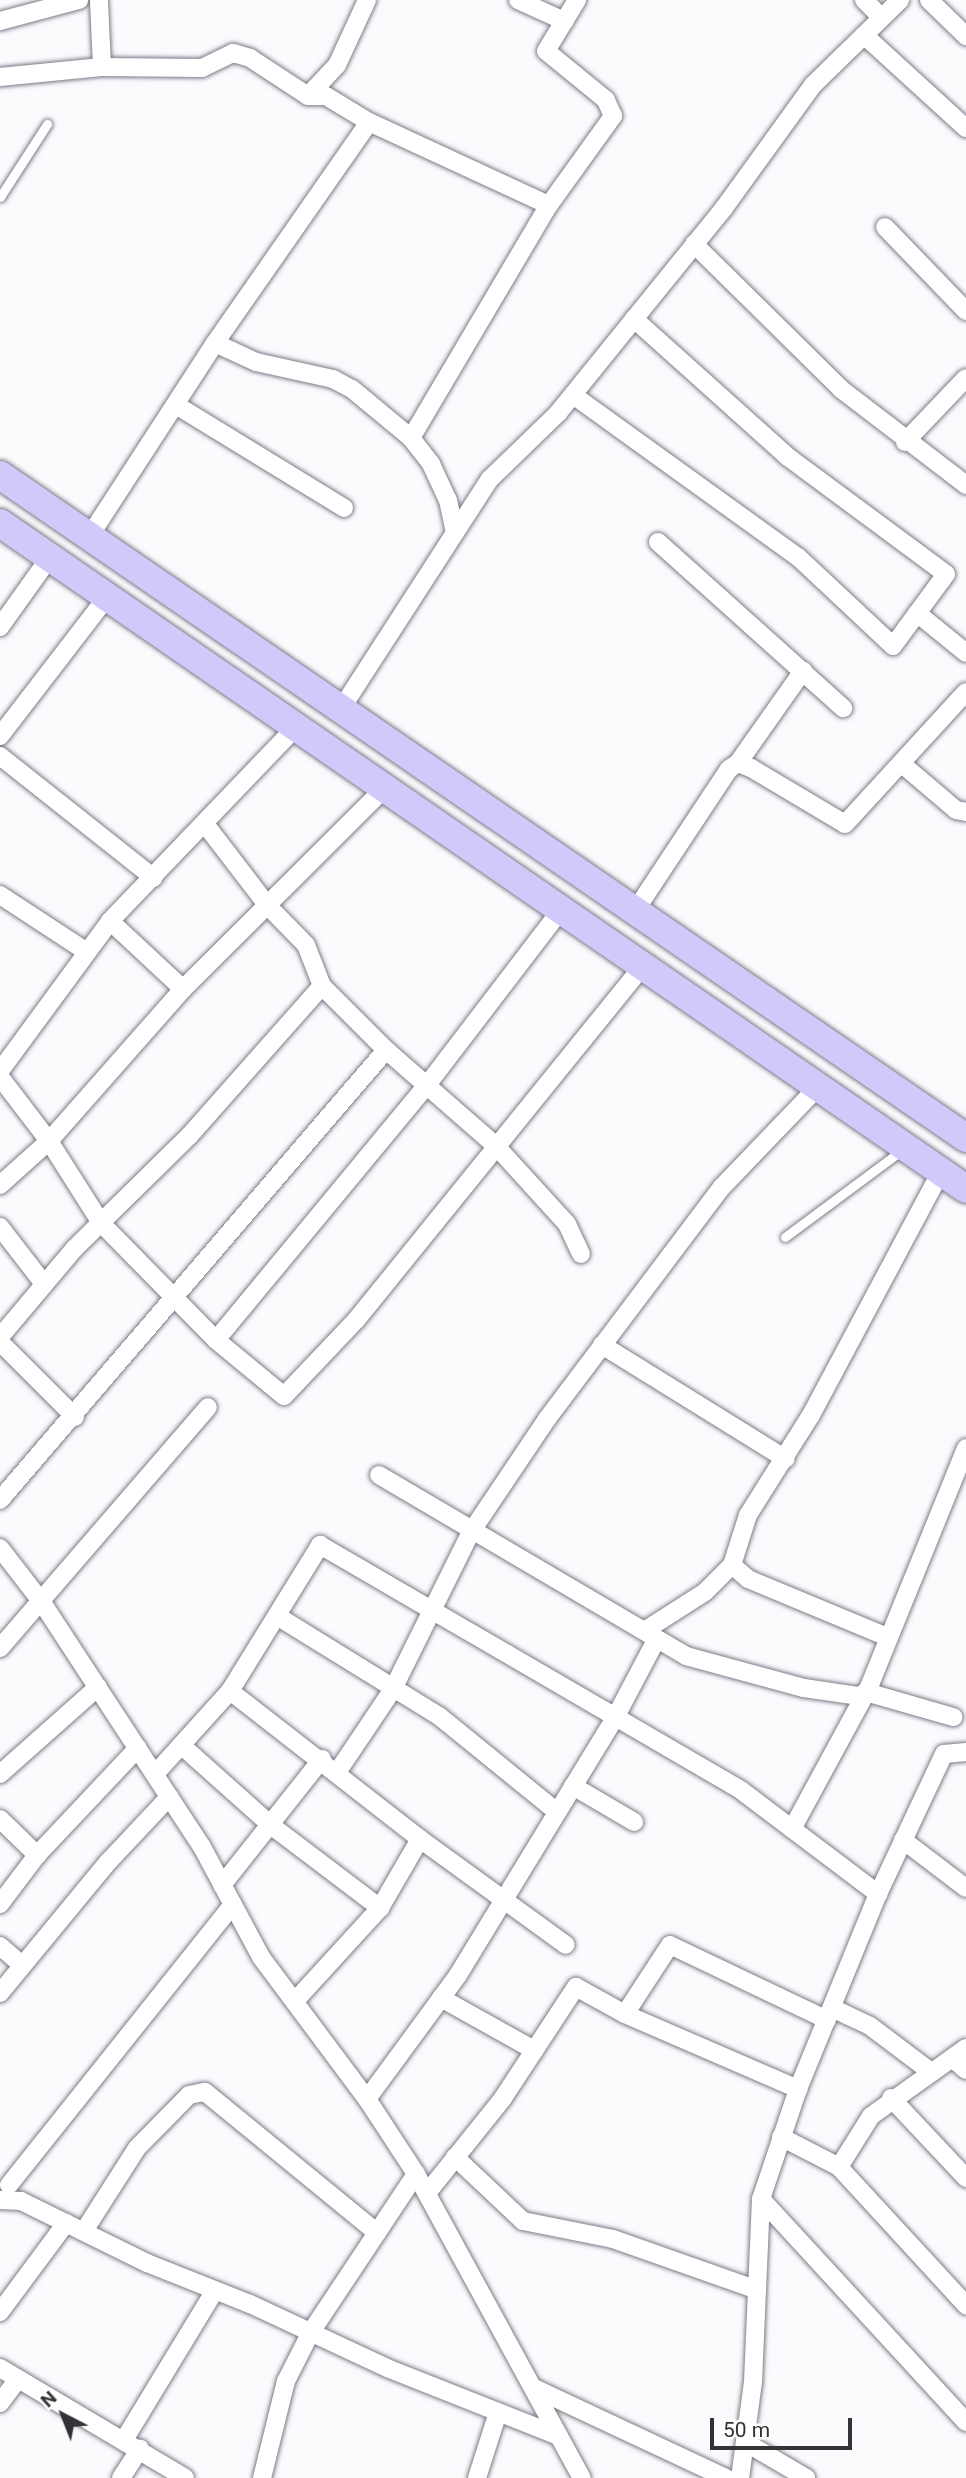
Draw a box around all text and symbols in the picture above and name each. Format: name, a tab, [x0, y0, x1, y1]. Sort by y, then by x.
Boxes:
north arrow	[28, 2380, 98, 2450]
text: N	[36, 2386, 61, 2412]
scale bar	[714, 2404, 856, 2448]
text: 50 m	[723, 2418, 770, 2442]

